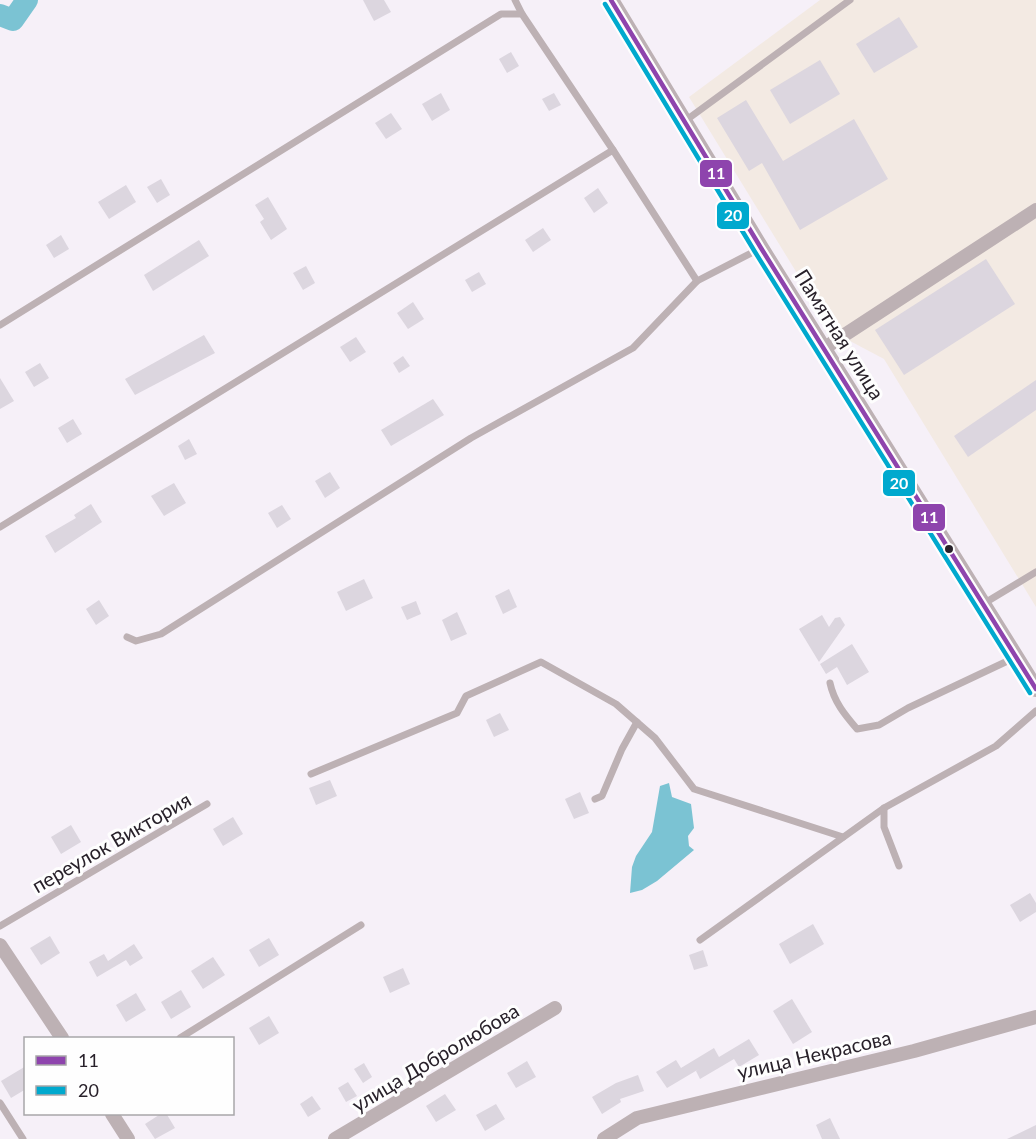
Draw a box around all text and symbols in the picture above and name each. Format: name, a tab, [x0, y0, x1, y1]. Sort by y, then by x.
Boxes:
line badge: 11	[699, 159, 733, 188]
text: 11	[707, 163, 725, 182]
line badge: 20	[716, 201, 750, 230]
text: 20	[724, 205, 742, 224]
street label: Памятная улица	[790, 264, 890, 404]
line badge: 20	[882, 469, 916, 497]
text: 20	[890, 473, 908, 492]
line badge: 11	[912, 503, 946, 532]
text: 11	[920, 507, 938, 526]
unlabelled marker	[943, 543, 955, 555]
street label: переулок Виктория	[27, 787, 195, 897]
street label: улица Добролюбова	[347, 998, 523, 1116]
street label: улица Некрасова	[735, 1025, 893, 1083]
legend	[24, 1037, 234, 1115]
text: 11	[78, 1049, 99, 1071]
text: 20	[78, 1079, 99, 1101]

